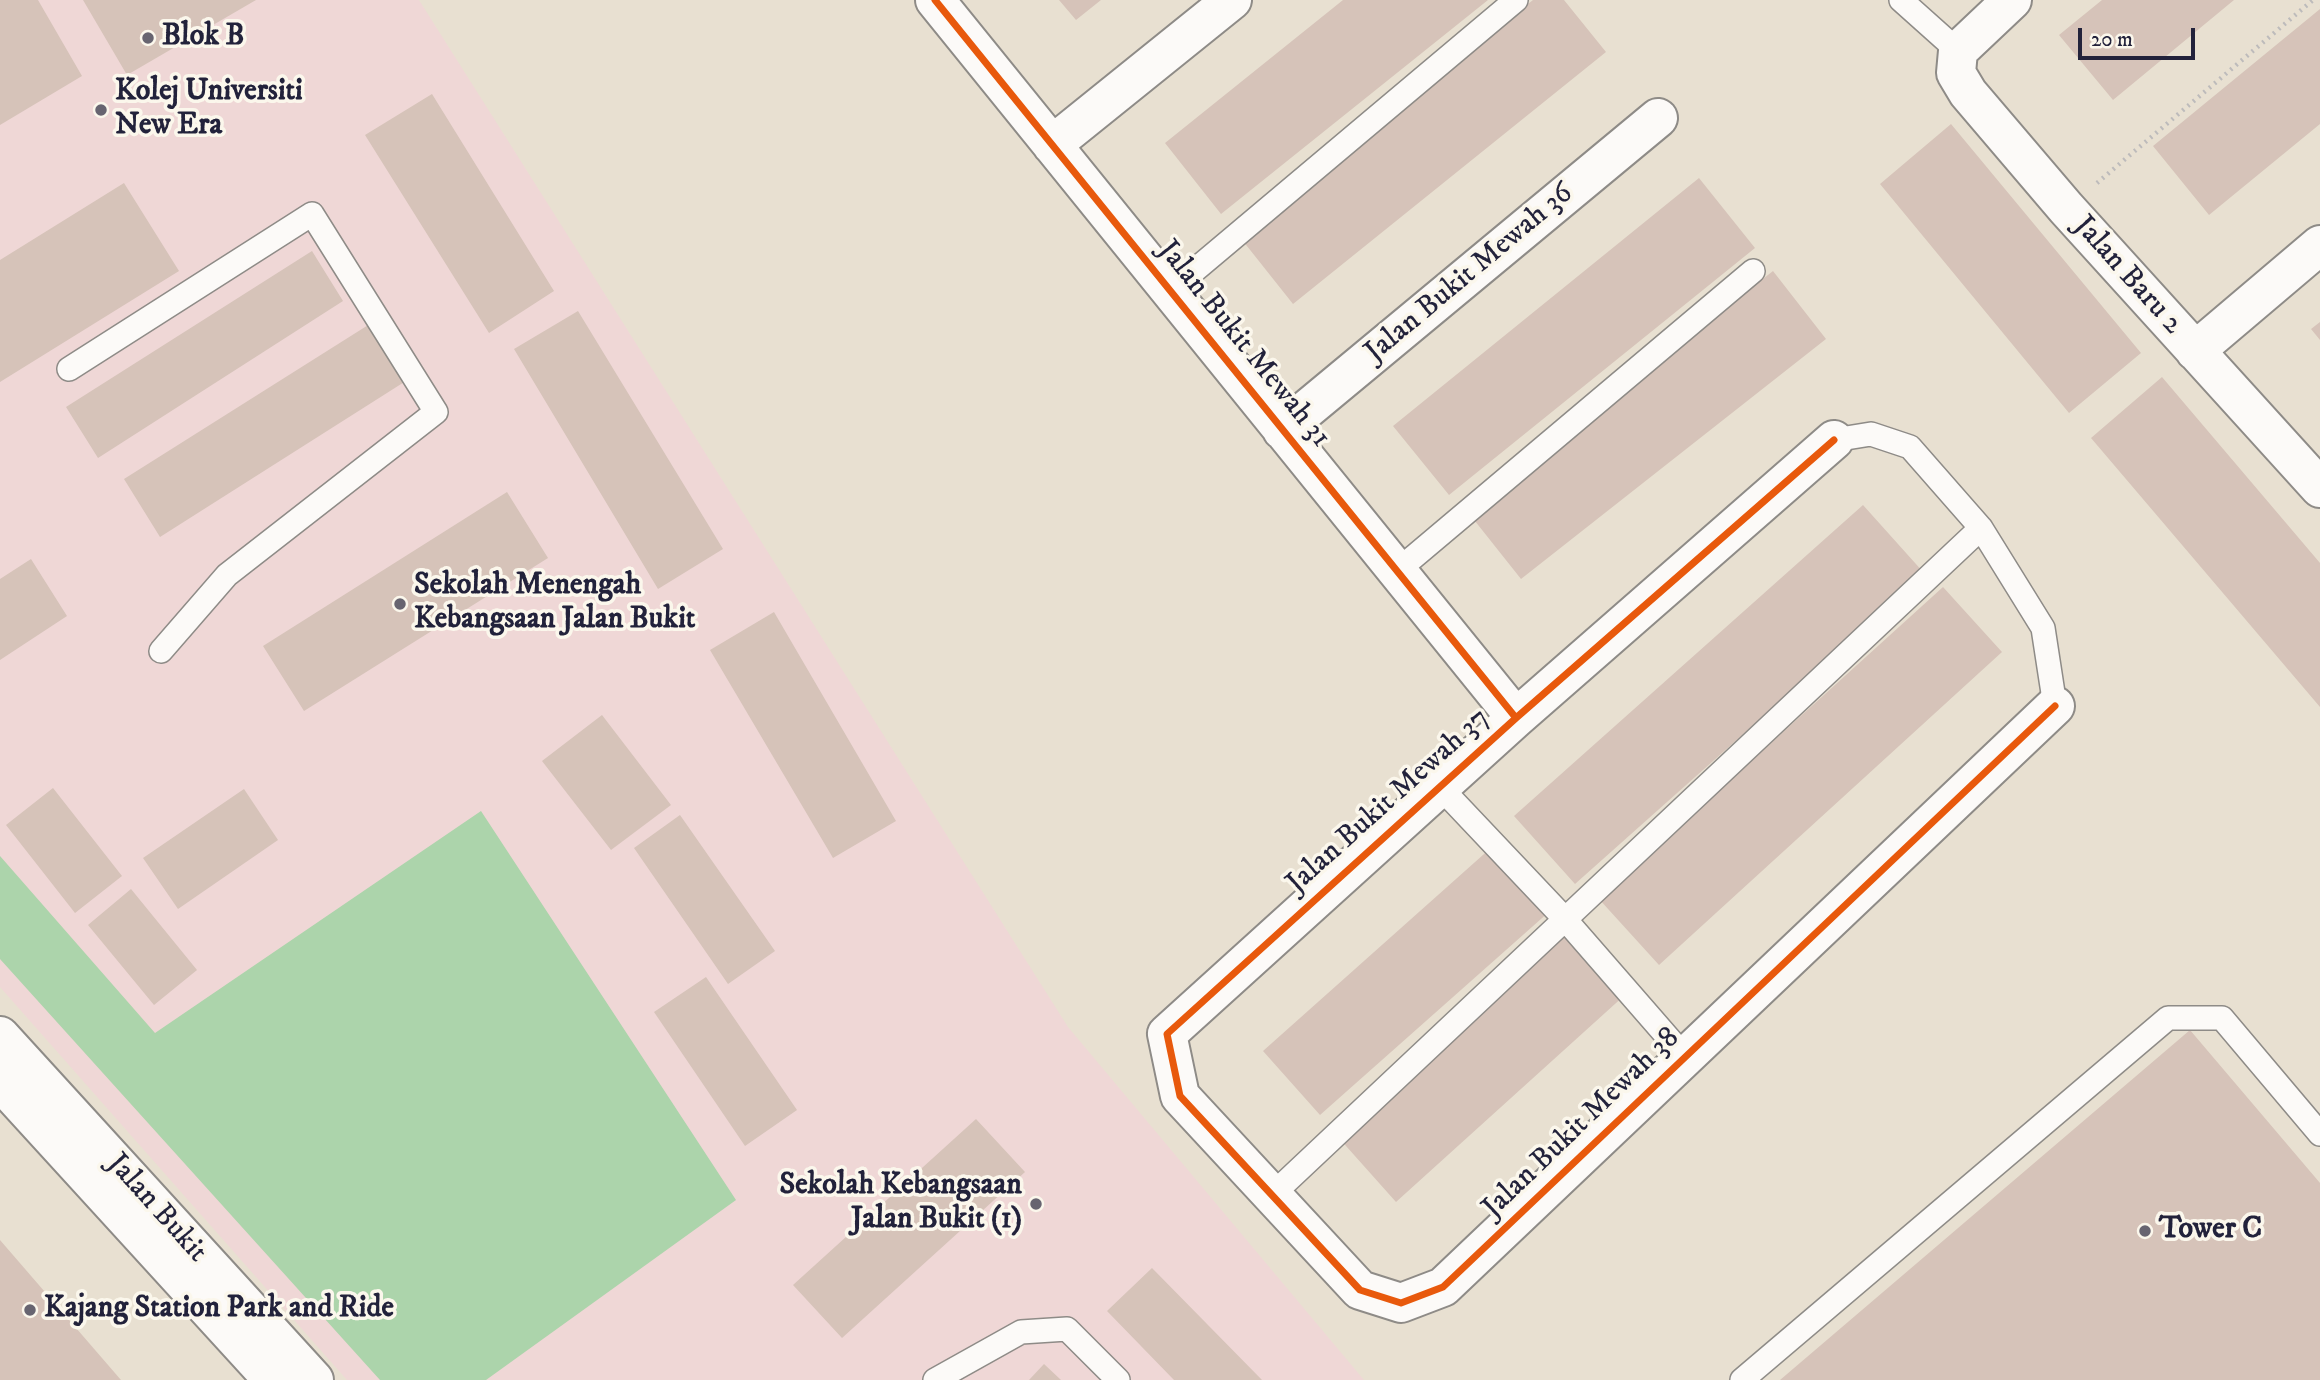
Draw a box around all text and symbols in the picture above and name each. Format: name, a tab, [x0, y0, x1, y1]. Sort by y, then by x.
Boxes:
scale bar	[2082, 14, 2199, 58]
place label: Blok B	[162, 20, 245, 56]
text: 20 m	[2091, 27, 2133, 53]
marker: Blok B	[140, 30, 156, 46]
place label: Kolej Universiti New Era	[115, 75, 303, 146]
marker: Kolej Universiti New Era	[93, 102, 109, 118]
street label: Jalan Bukit Mewah 36	[1359, 177, 1581, 371]
street label: Jalan Baru 2	[2065, 210, 2189, 342]
street label: Jalan Bukit Mewah 31	[1149, 234, 1337, 456]
place label: Sekolah Menengah Kebangsaan Jalan Bukit	[414, 569, 695, 640]
marker: Sekolah Menengah Kebangsaan Jalan Bukit	[392, 596, 408, 612]
street label: Jalan Bukit Mewah 37	[1280, 702, 1498, 902]
street label: Jalan Bukit Mewah 38	[1476, 1021, 1688, 1227]
street label: Jalan Bukit	[98, 1147, 214, 1271]
place label: Sekolah Kebangsaan Jalan Bukit (1)	[779, 1169, 1022, 1240]
marker: Sekolah Kebangsaan Jalan Bukit (1)	[1028, 1196, 1044, 1212]
place label: Tower C	[2159, 1213, 2262, 1249]
marker: Tower C	[2137, 1223, 2153, 1239]
place label: Kajang Station Park and Ride	[44, 1292, 394, 1328]
marker: Kajang Station Park and Ride	[22, 1302, 38, 1318]

